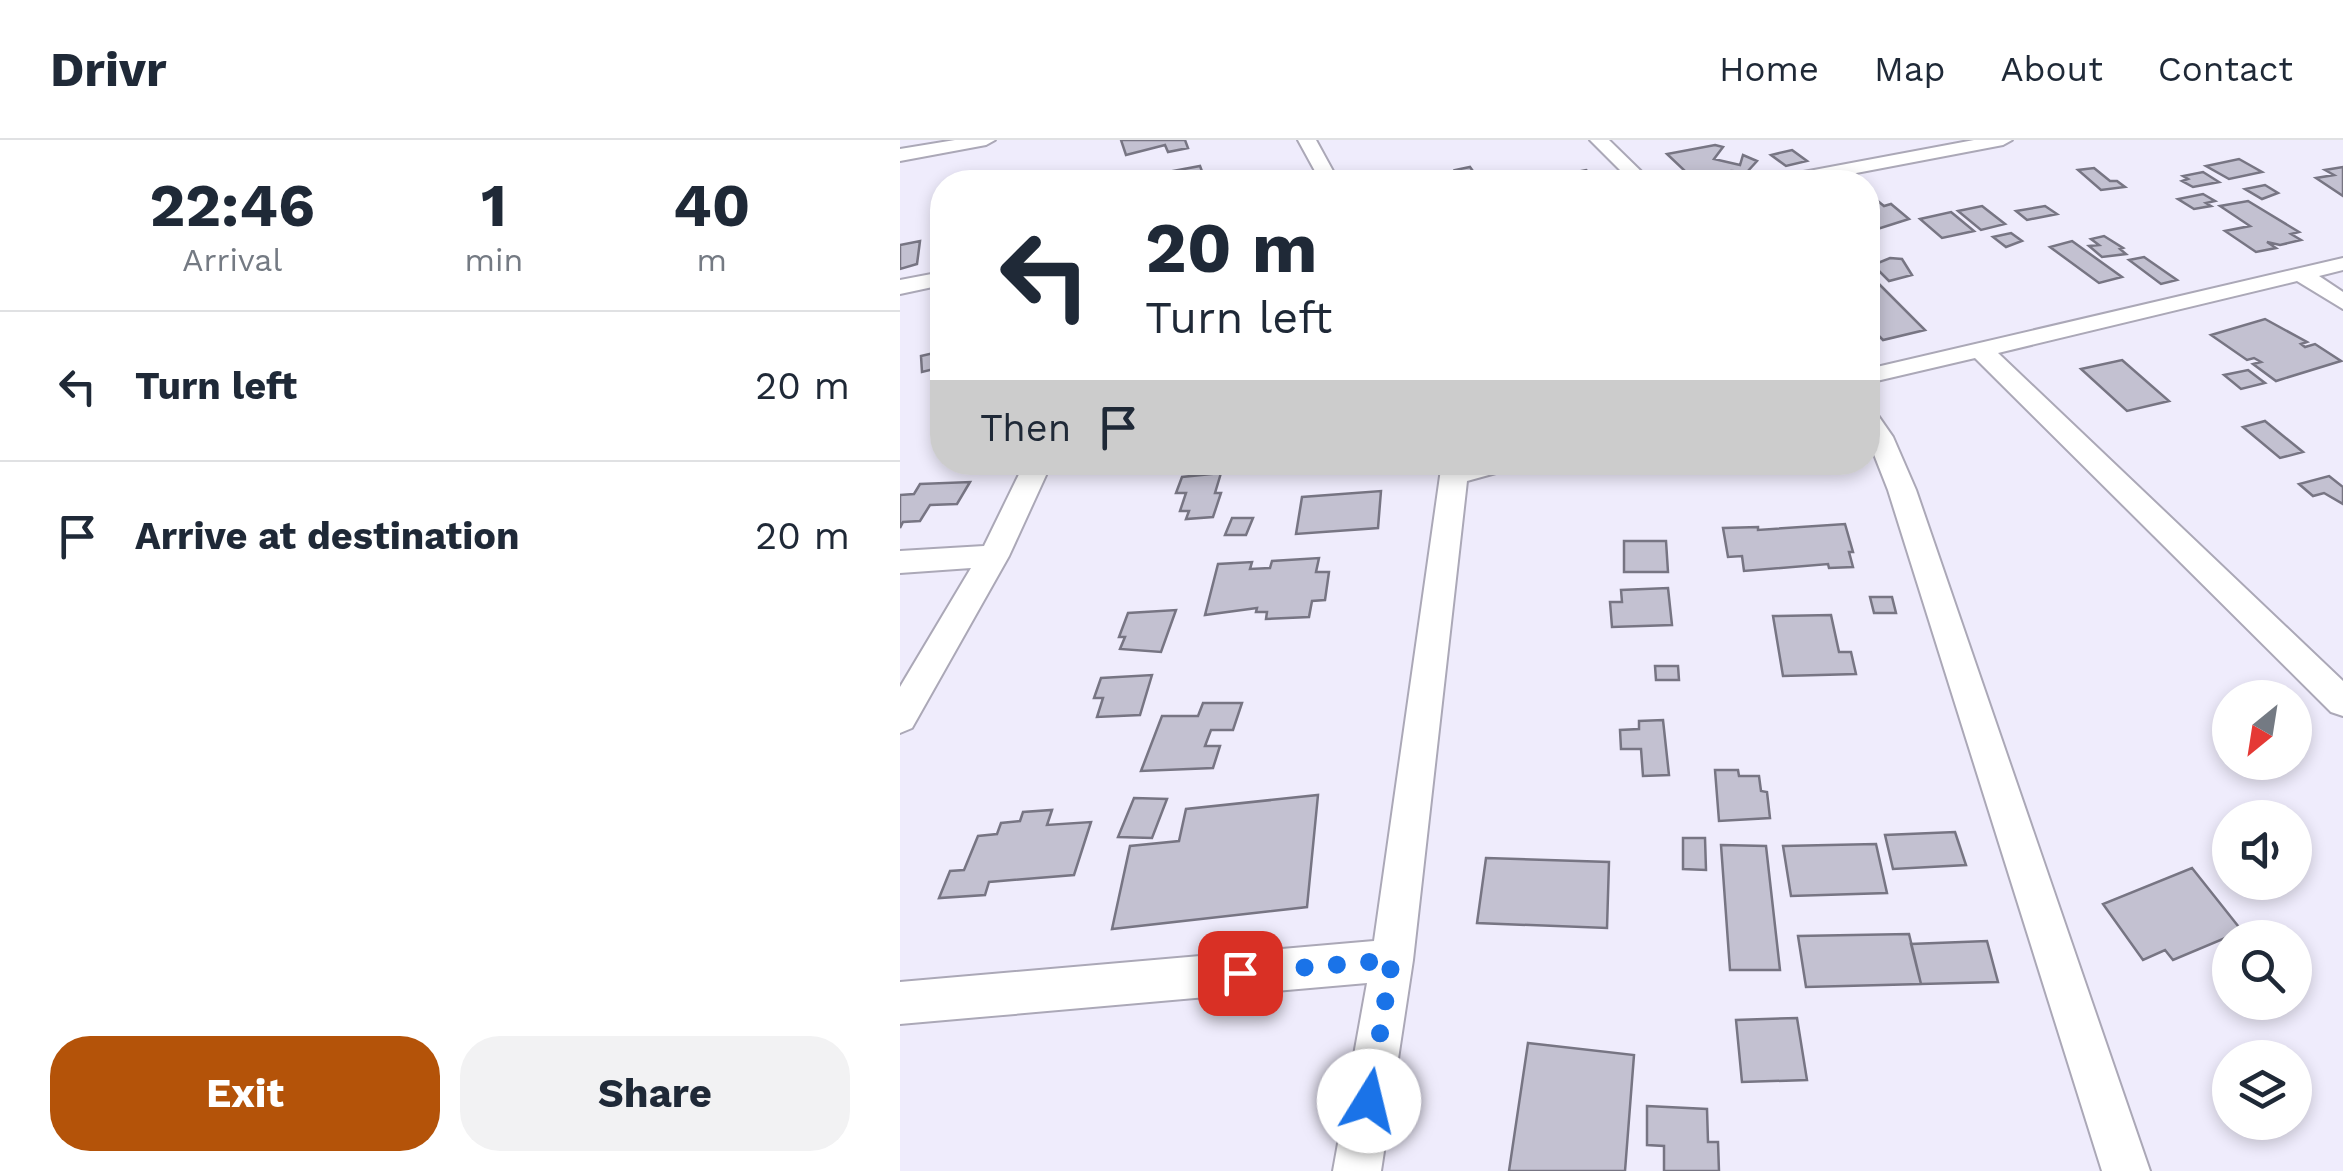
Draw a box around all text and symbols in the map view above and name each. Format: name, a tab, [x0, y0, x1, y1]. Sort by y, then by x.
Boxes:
text: Drivr	[50, 41, 167, 98]
text: Home	[1719, 48, 1819, 90]
text: Map	[1874, 48, 1946, 90]
text: About	[2001, 48, 2103, 90]
text: Contact	[2158, 48, 2293, 90]
text: 22:46	[150, 170, 315, 241]
text: 1	[481, 170, 507, 241]
text: 40	[673, 170, 750, 241]
text: 20 m	[1145, 207, 1318, 289]
icon: left	[980, 210, 1110, 340]
text: Arrival	[182, 241, 282, 279]
text: min	[465, 241, 523, 279]
text: m	[696, 241, 727, 279]
text: Turn left	[1145, 291, 1332, 344]
icon: left	[50, 359, 105, 414]
text: Turn left	[135, 364, 297, 408]
text: 20 m	[755, 364, 850, 408]
icon: arrive	[1091, 400, 1146, 455]
text: Then	[980, 406, 1071, 450]
icon: arrive	[50, 509, 105, 564]
text: Arrive at destination	[135, 514, 520, 558]
text: 20 m	[755, 514, 850, 558]
north arrow	[2212, 680, 2312, 780]
map controls	[2212, 680, 2312, 1140]
button: sound	[2212, 800, 2312, 900]
button: search	[2212, 920, 2312, 1020]
pin	[1198, 931, 1283, 1016]
icon: arrive	[1213, 946, 1268, 1001]
button: Exit	[50, 1036, 440, 1151]
button: Share	[460, 1036, 850, 1151]
button: layers	[2212, 1040, 2312, 1140]
position arrow	[1317, 1049, 1421, 1153]

